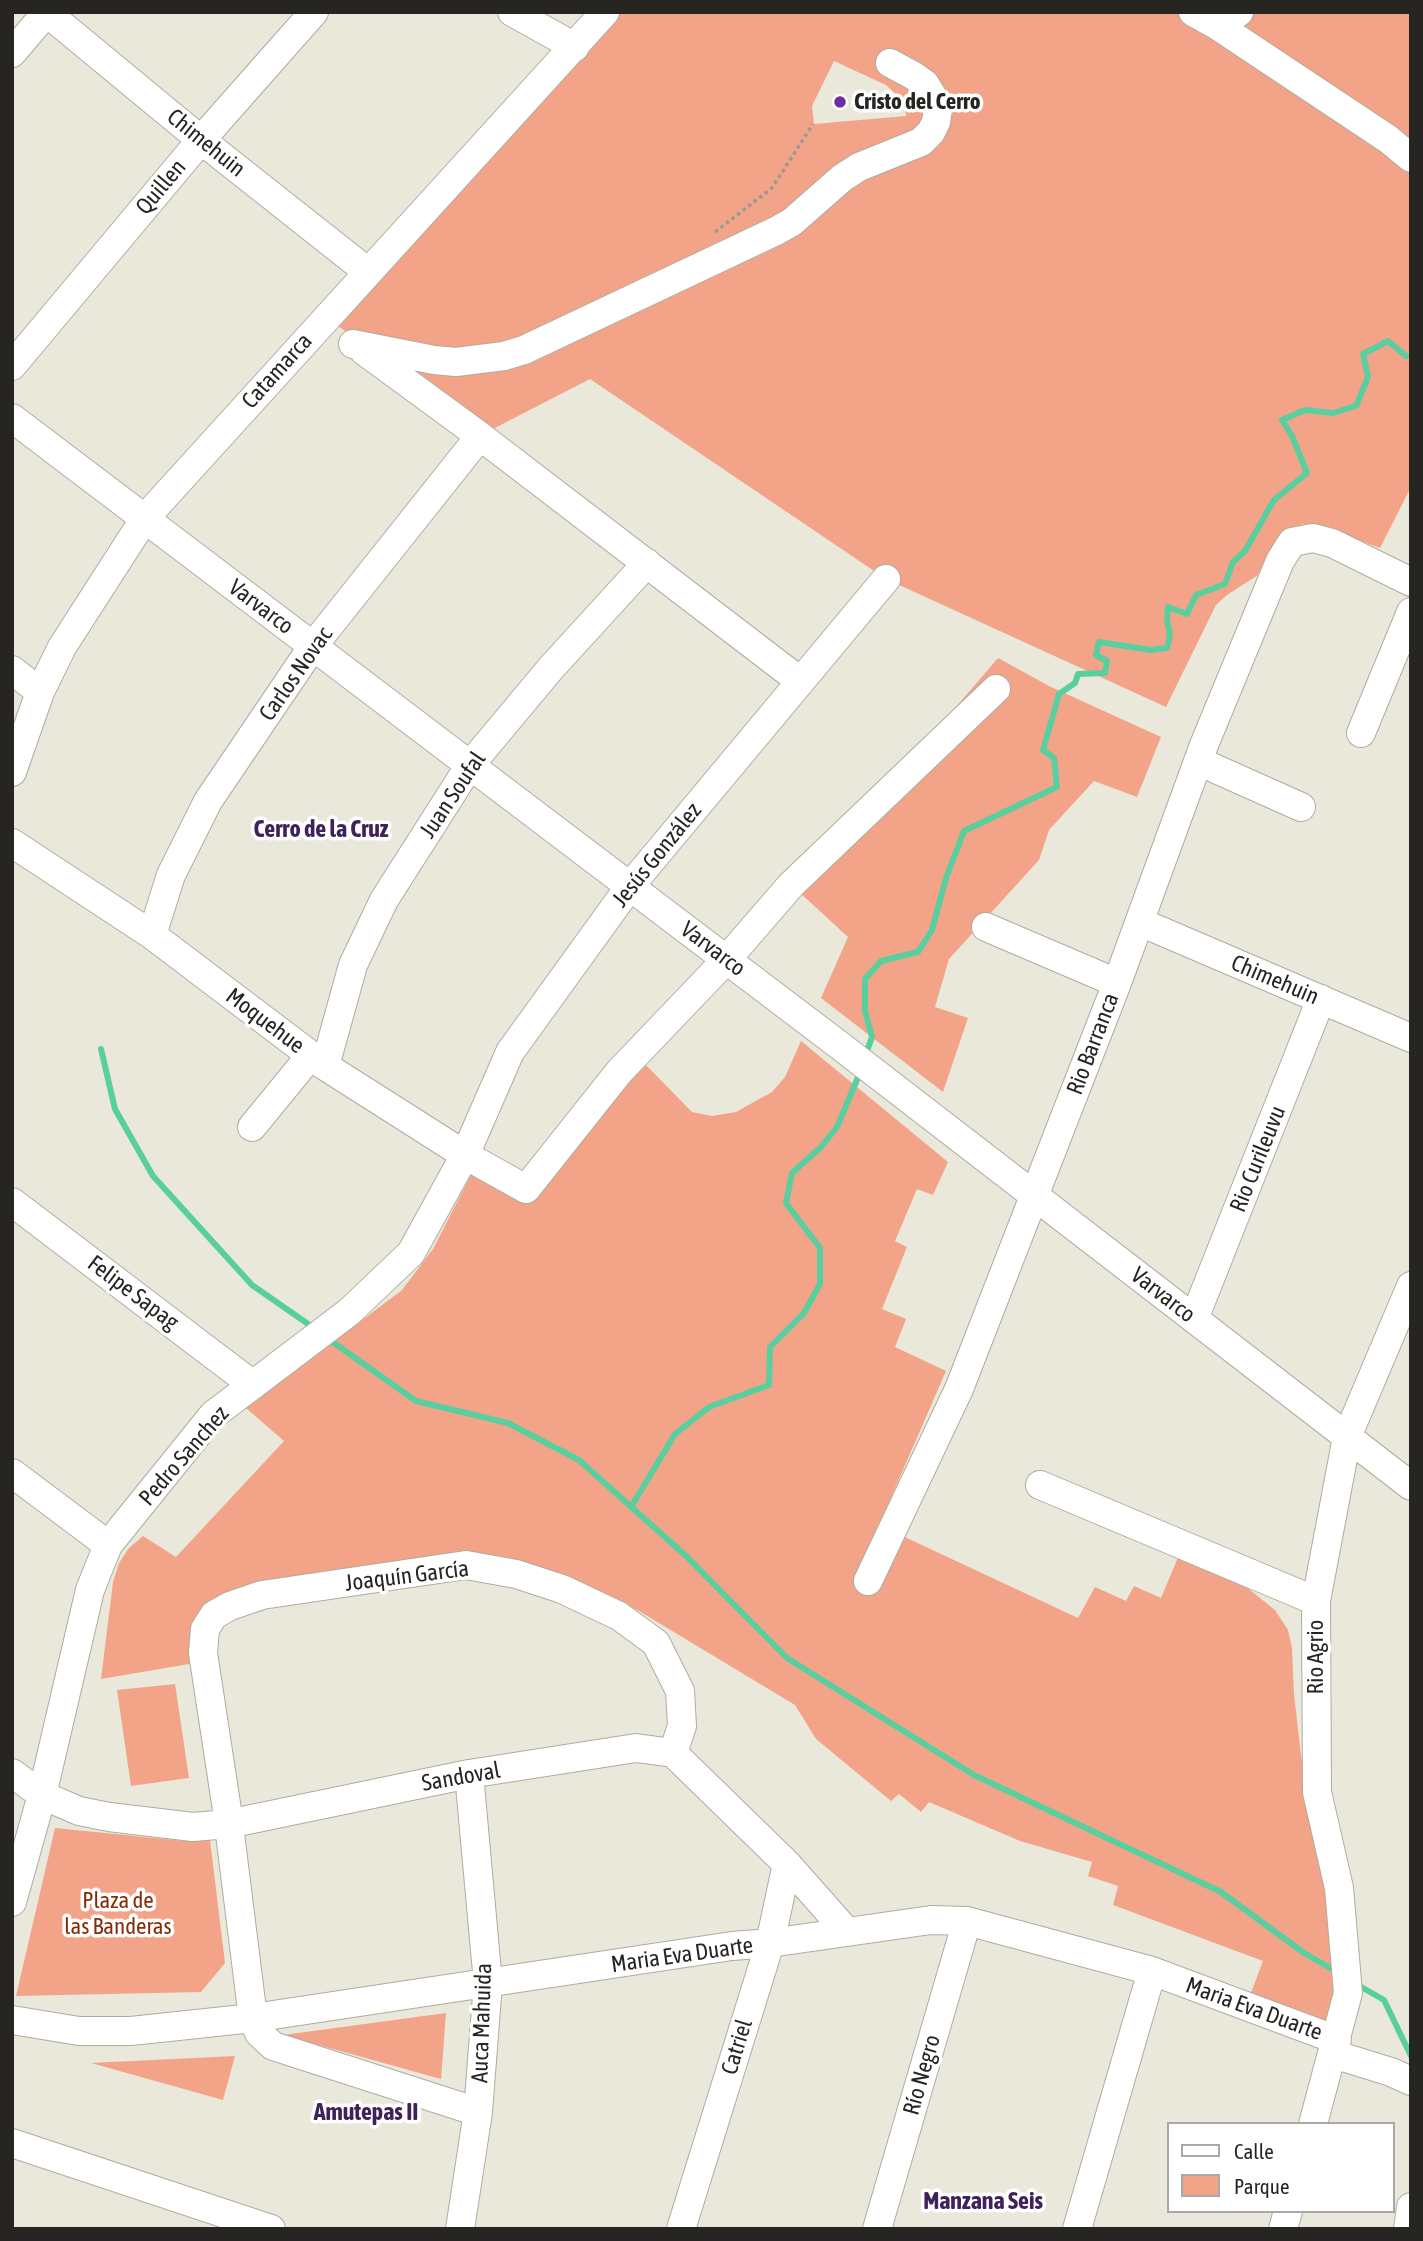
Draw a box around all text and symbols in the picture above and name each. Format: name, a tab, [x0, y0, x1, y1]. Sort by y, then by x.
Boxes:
place label: Cristo del Cerro	[854, 88, 981, 116]
marker: Cristo del Cerro	[832, 94, 848, 110]
street label: Chimehuin	[161, 103, 251, 183]
street label: Quillen	[130, 154, 192, 220]
street label: Catamarca	[236, 328, 318, 414]
street label: Varvarco	[223, 574, 299, 640]
street label: Carlos Novac	[254, 622, 338, 726]
street label: Juan Soufal	[414, 747, 492, 843]
street label: Jesús González	[607, 797, 707, 913]
district label: Cerro de la Cruz	[254, 815, 388, 843]
street label: Varvarco	[675, 916, 751, 982]
street label: Chimehuin	[1227, 949, 1323, 1011]
street label: Moquehue	[220, 982, 310, 1060]
street label: Rio Barranca	[1061, 989, 1125, 1099]
street label: Rio Curileuvu	[1224, 1102, 1292, 1216]
street label: Felipe Sapag	[82, 1250, 184, 1336]
street label: Varvarco	[1125, 1261, 1201, 1329]
street label: Pedro Sanchez	[133, 1401, 235, 1511]
street label: Joaquín García	[343, 1555, 471, 1597]
street label: Rio Agrio	[1302, 1620, 1330, 1694]
street label: Sandoval	[420, 1757, 502, 1797]
park label: Plaza de las Banderas	[64, 1887, 172, 1941]
street label: Maria Eva Duarte	[609, 1931, 755, 1979]
street label: Auca Mahuida	[466, 1963, 498, 2083]
street label: Maria Eva Duarte	[1182, 1972, 1326, 2046]
street label: Catriel	[716, 2016, 758, 2078]
street label: Río Negro	[897, 2032, 947, 2118]
district label: Amutepas II	[314, 2098, 418, 2126]
legend	[1168, 2122, 1395, 2213]
text: Calle	[1234, 2139, 1274, 2163]
text: Parque	[1234, 2174, 1289, 2198]
district label: Manzana Seis	[923, 2187, 1043, 2215]

